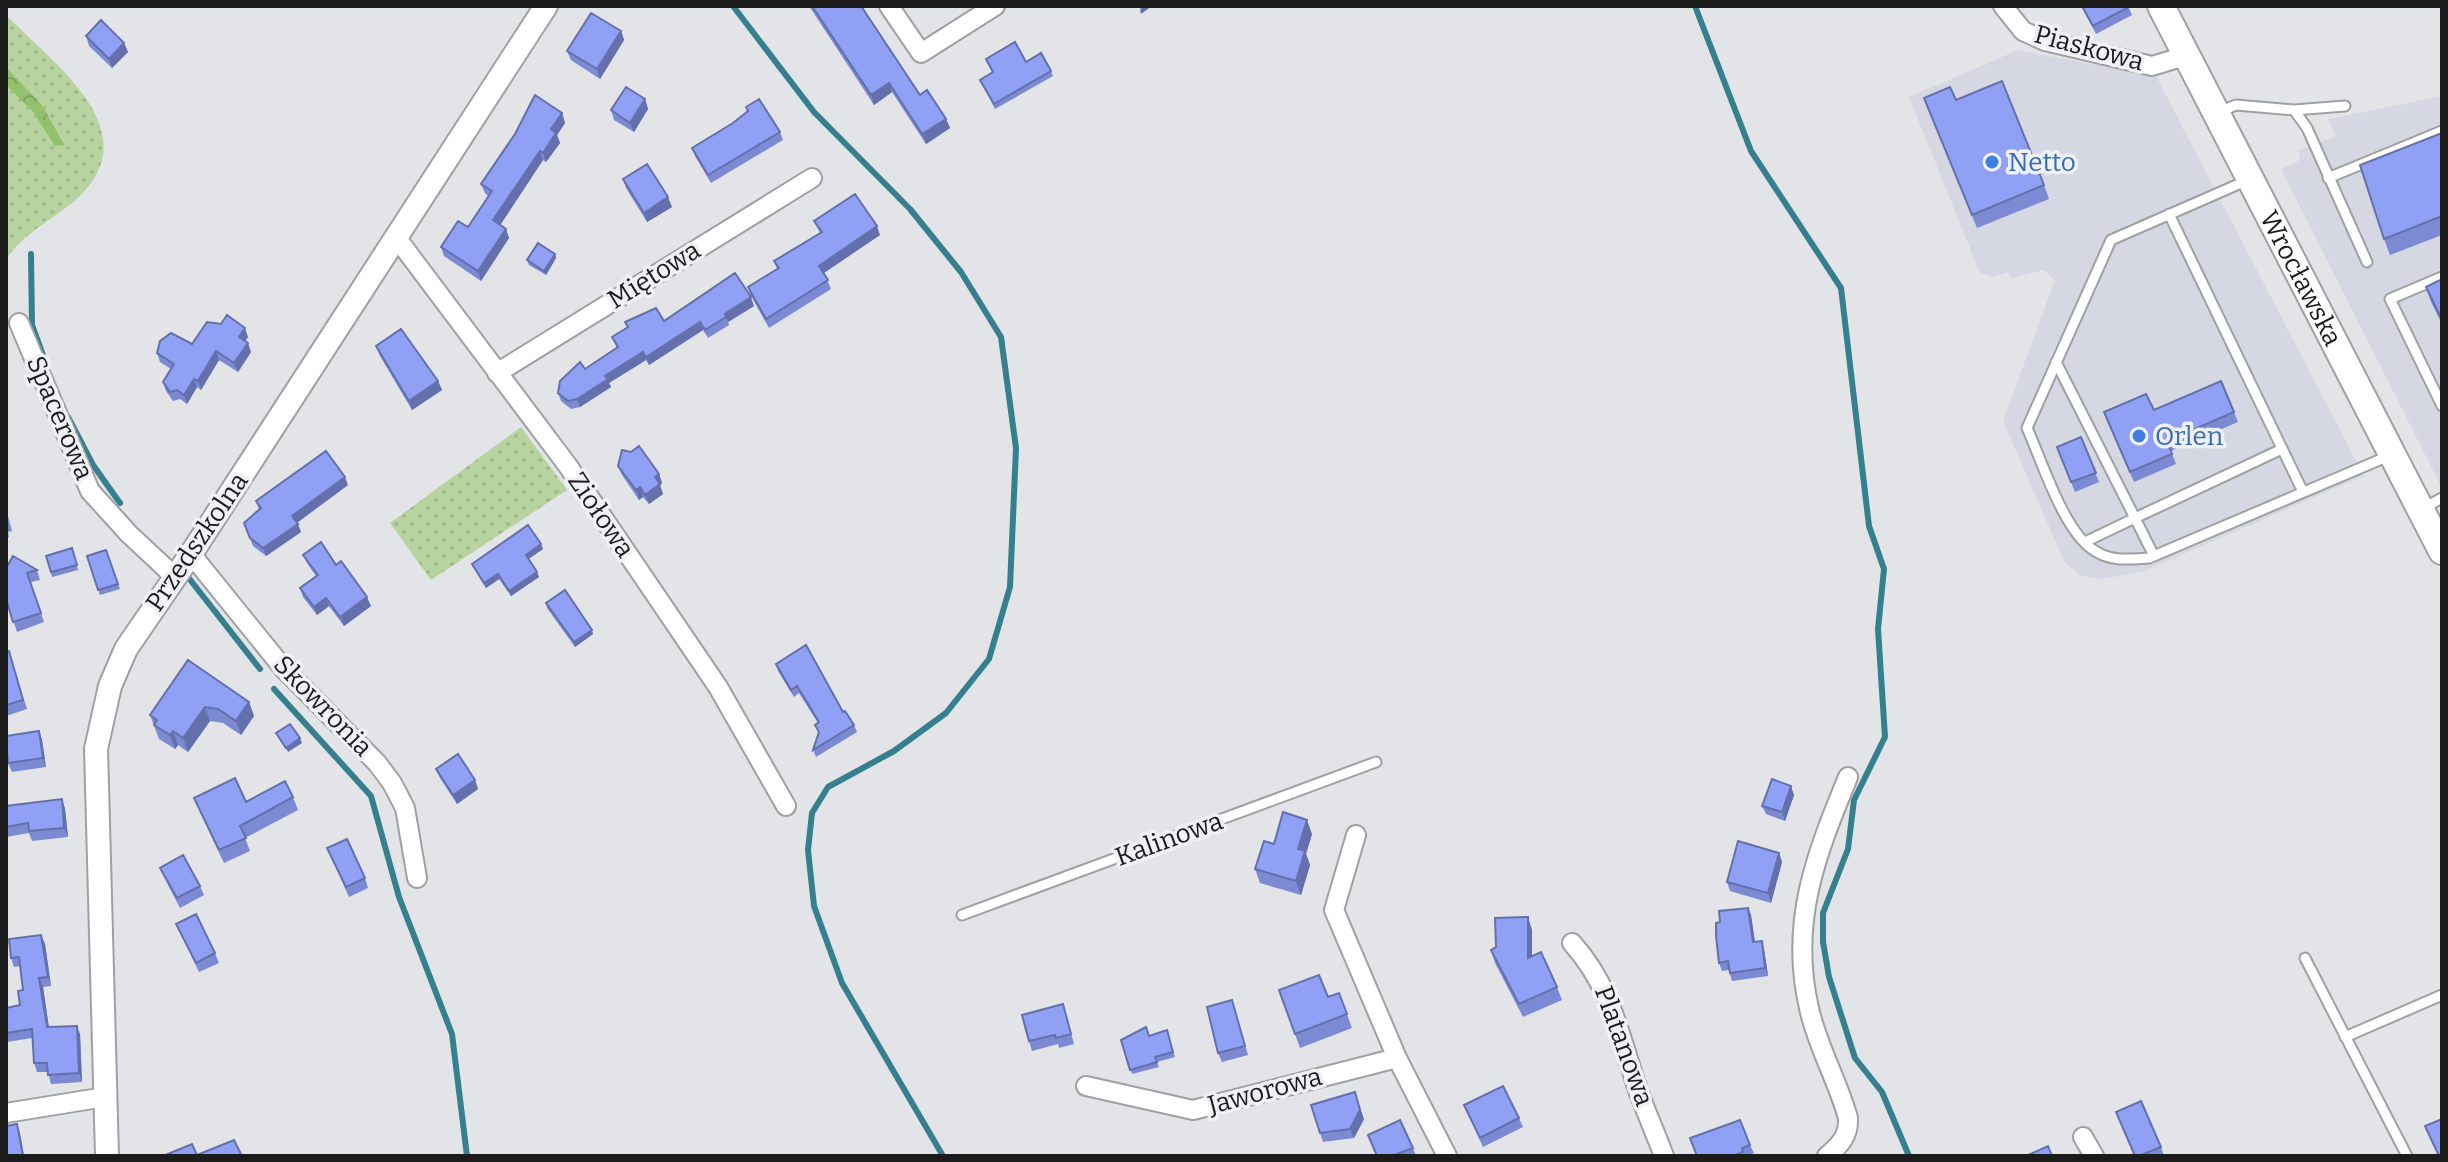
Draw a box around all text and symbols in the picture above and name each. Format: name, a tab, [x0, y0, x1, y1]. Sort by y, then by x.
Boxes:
street label: Piaskowa	[2031, 19, 2147, 77]
place label: Netto	[2008, 147, 2076, 178]
marker: Netto	[1983, 153, 2001, 171]
street label: Wrocławska	[2254, 205, 2349, 351]
street label: Miętowa	[602, 235, 706, 315]
street label: Spacerowa	[20, 351, 100, 485]
place label: Orlen	[2155, 421, 2224, 452]
marker: Orlen	[2130, 427, 2148, 445]
street label: Ziołowa	[561, 466, 641, 564]
street label: Przedszkolna	[139, 467, 255, 617]
street label: Skowronia	[267, 649, 379, 763]
street label: Kalinowa	[1111, 805, 1227, 873]
street label: Platanowa	[1588, 982, 1660, 1110]
street label: Jaworowa	[1204, 1061, 1325, 1121]

